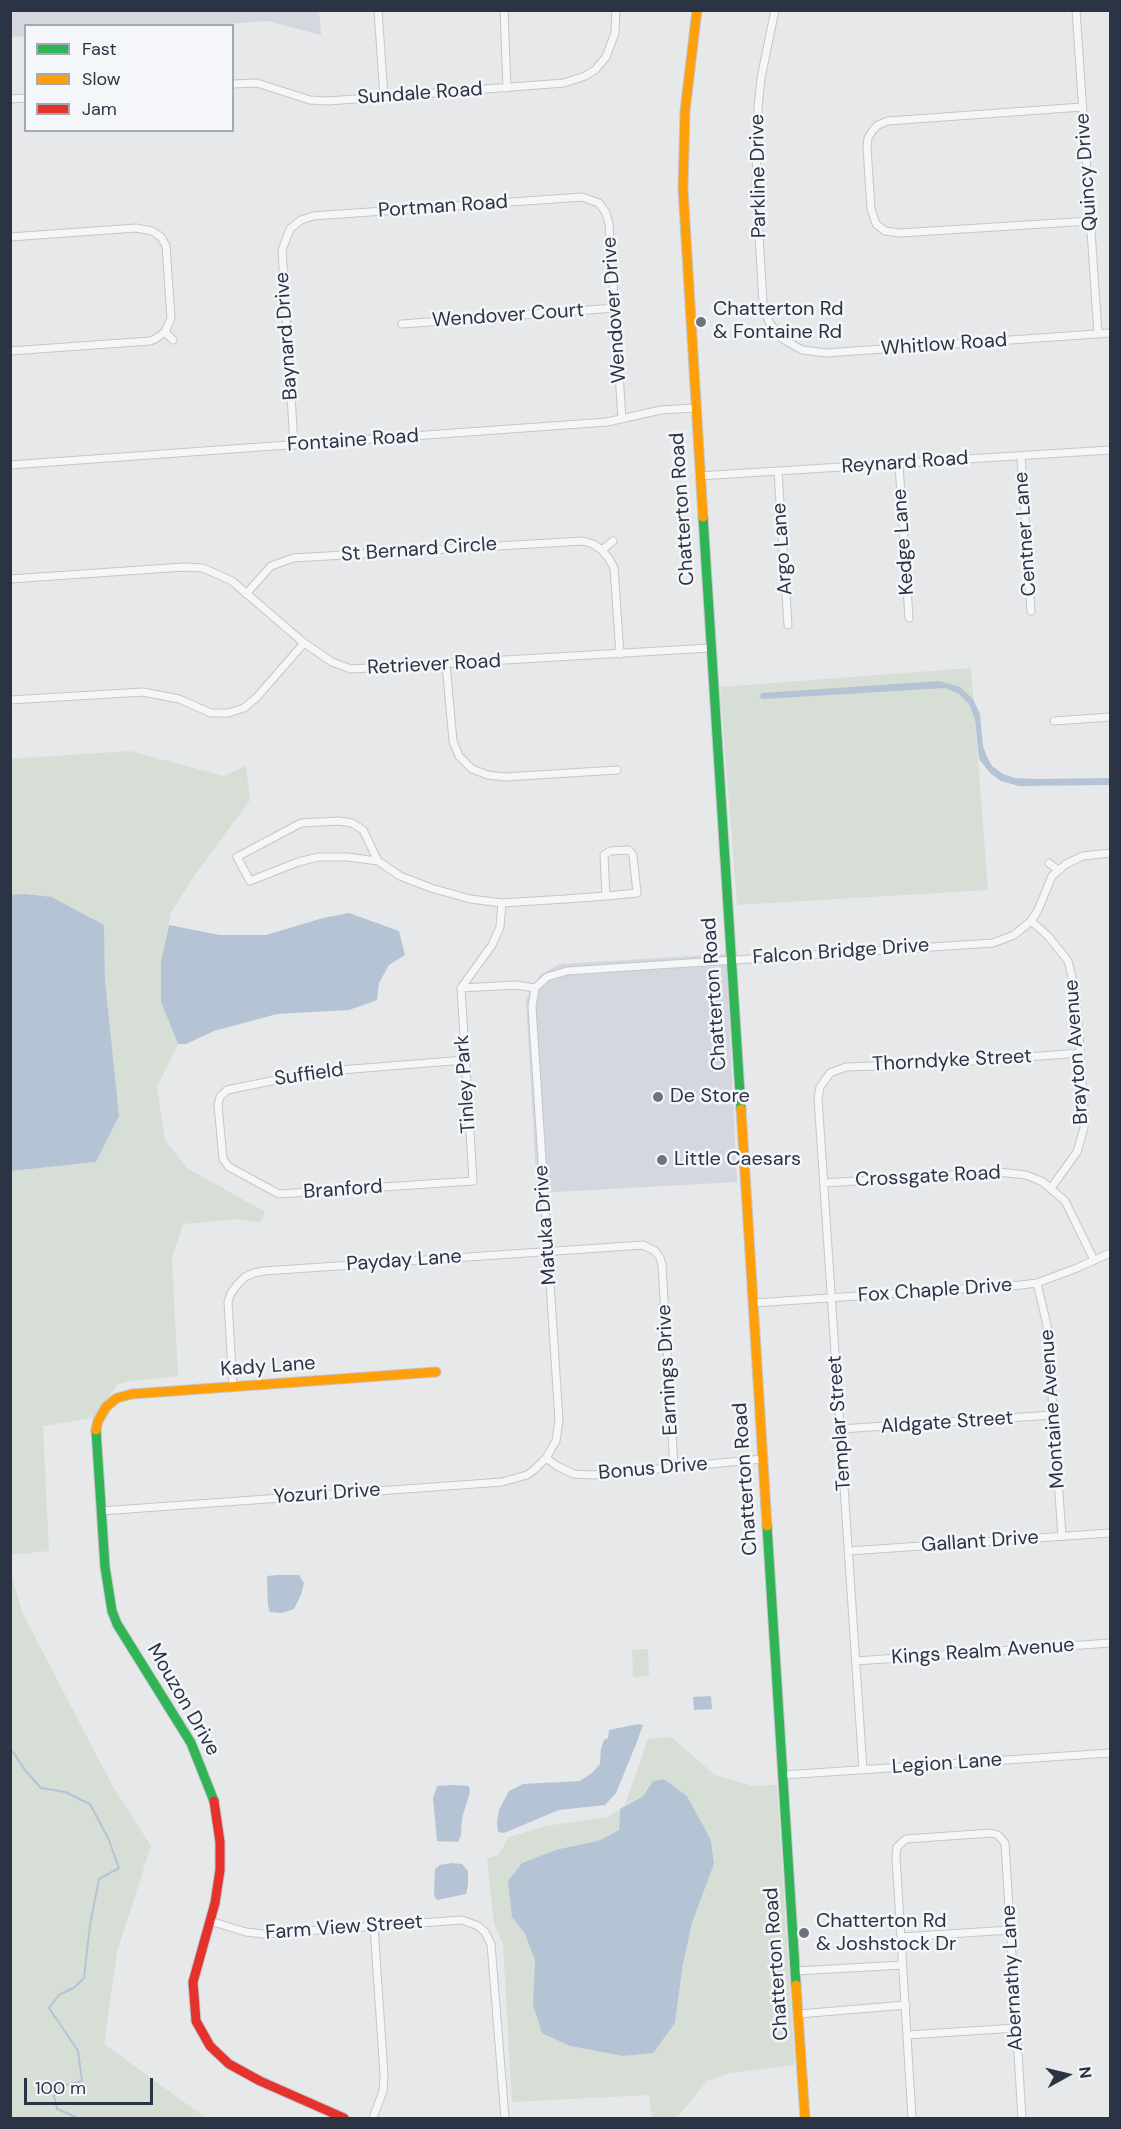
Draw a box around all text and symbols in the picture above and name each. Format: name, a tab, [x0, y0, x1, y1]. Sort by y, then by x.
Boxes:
legend	[24, 24, 234, 132]
text: Fast	[82, 37, 117, 61]
text: Slow	[82, 67, 121, 91]
street label: Sundale Road	[356, 78, 484, 110]
text: Jam	[82, 97, 117, 121]
street label: Quincy Drive	[1071, 112, 1103, 232]
street label: Parkline Drive	[746, 114, 772, 238]
street label: Portman Road	[377, 190, 509, 224]
street label: Wendover Drive	[598, 236, 632, 384]
street label: Baynard Drive	[271, 271, 303, 401]
place label: Chatterton Rd & Fontaine Rd	[713, 298, 844, 345]
street label: Wendover Court	[431, 299, 585, 333]
marker: Chatterton Rd & Fontaine Rd	[694, 315, 708, 329]
street label: Whitlow Road	[880, 329, 1008, 361]
street label: Fontaine Road	[286, 424, 420, 458]
street label: Chatterton Road	[666, 432, 700, 586]
street label: Reynard Road	[841, 447, 969, 479]
street label: Centner Lane	[1010, 471, 1042, 597]
street label: Kedge Lane	[888, 488, 920, 596]
street label: Argo Lane	[768, 502, 798, 596]
street label: St Bernard Circle	[340, 533, 498, 567]
street label: Retriever Road	[366, 650, 502, 680]
street label: Chatterton Road	[698, 917, 732, 1071]
street label: Falcon Bridge Drive	[752, 934, 930, 970]
street label: Brayton Avenue	[1060, 979, 1094, 1125]
street label: Tinley Park	[451, 1034, 481, 1134]
street label: Thorndyke Street	[872, 1045, 1032, 1077]
street label: Suffield	[273, 1058, 345, 1092]
place label: De Store	[670, 1085, 750, 1109]
marker: De Store	[651, 1090, 665, 1104]
place label: Little Caesars	[674, 1148, 801, 1172]
marker: Little Caesars	[655, 1153, 669, 1167]
street label: Crossgate Road	[855, 1161, 1001, 1193]
street label: Matuka Drive	[530, 1164, 562, 1286]
street label: Branford	[302, 1175, 384, 1205]
street label: Payday Lane	[345, 1245, 463, 1277]
street label: Fox Chaple Drive	[857, 1274, 1013, 1308]
street label: Earnings Drive	[653, 1304, 683, 1436]
street label: Montaine Avenue	[1035, 1328, 1071, 1490]
street label: Kady Lane	[220, 1352, 316, 1382]
street label: Templar Street	[823, 1354, 857, 1492]
street label: Chatterton Road	[729, 1402, 763, 1556]
street label: Aldgate Street	[880, 1406, 1014, 1440]
street label: Bonus Drive	[597, 1452, 709, 1486]
street label: Yozuri Drive	[273, 1478, 381, 1510]
street label: Gallant Drive	[920, 1526, 1040, 1558]
street label: Kings Realm Avenue	[891, 1634, 1075, 1670]
street label: Mouzon Drive	[141, 1640, 225, 1760]
street label: Legion Lane	[891, 1748, 1003, 1780]
street label: Chatterton Road	[760, 1887, 794, 2041]
street label: Abernathy Lane	[997, 1904, 1029, 2052]
place label: Chatterton Rd & Joshstock Dr	[816, 1910, 956, 1957]
street label: Farm View Street	[264, 1911, 424, 1945]
marker: Chatterton Rd & Joshstock Dr	[797, 1926, 811, 1940]
north arrow	[1037, 2045, 1097, 2105]
text: N	[1074, 2065, 1097, 2080]
scale bar	[27, 2066, 156, 2104]
text: 100 m	[35, 2076, 86, 2100]

